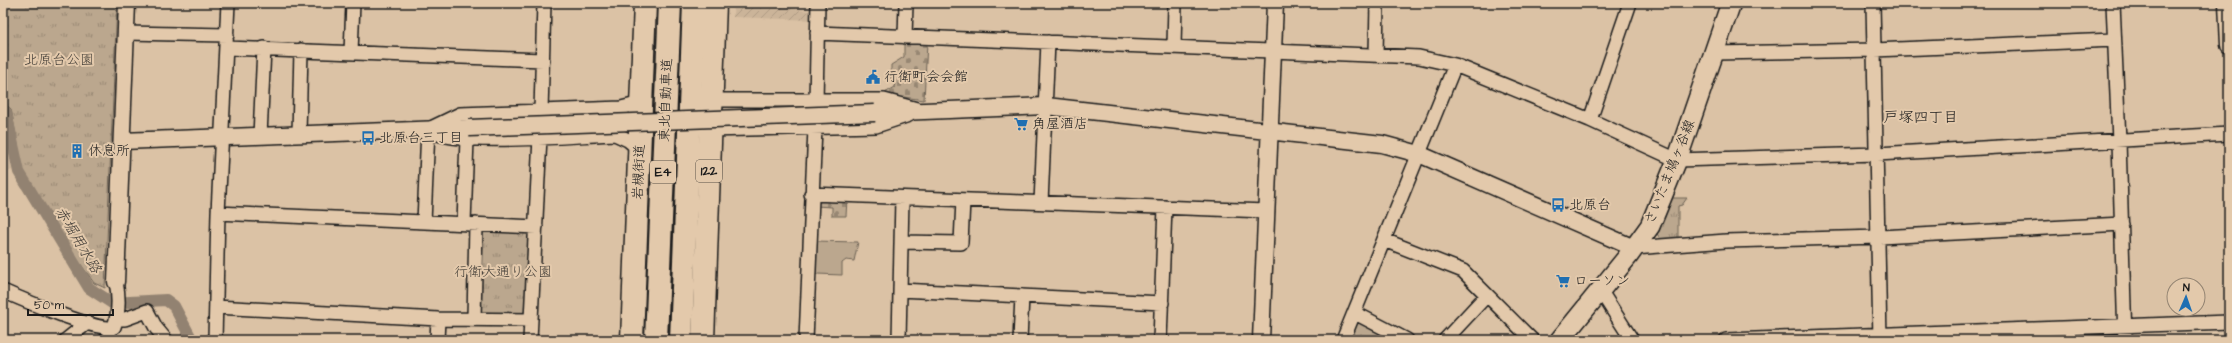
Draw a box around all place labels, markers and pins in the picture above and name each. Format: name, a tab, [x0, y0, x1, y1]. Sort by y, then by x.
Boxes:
place label: 行衛町会会館	[884, 67, 968, 87]
public building icon: 行衛町会会館	[865, 69, 881, 85]
place label: 角屋酒店	[1032, 114, 1088, 134]
supermarket icon: 角屋酒店	[1013, 116, 1029, 132]
place label: 北原台三丁目	[379, 128, 463, 148]
bus stop icon: 北原台三丁目	[360, 130, 376, 146]
place label: 休息所	[88, 141, 130, 161]
building icon: 休息所	[69, 143, 85, 159]
place label: 北原台	[1569, 195, 1611, 215]
bus stop icon: 北原台	[1550, 197, 1566, 213]
place label: ローソン	[1574, 271, 1630, 291]
supermarket icon: ローソン	[1555, 273, 1571, 289]

